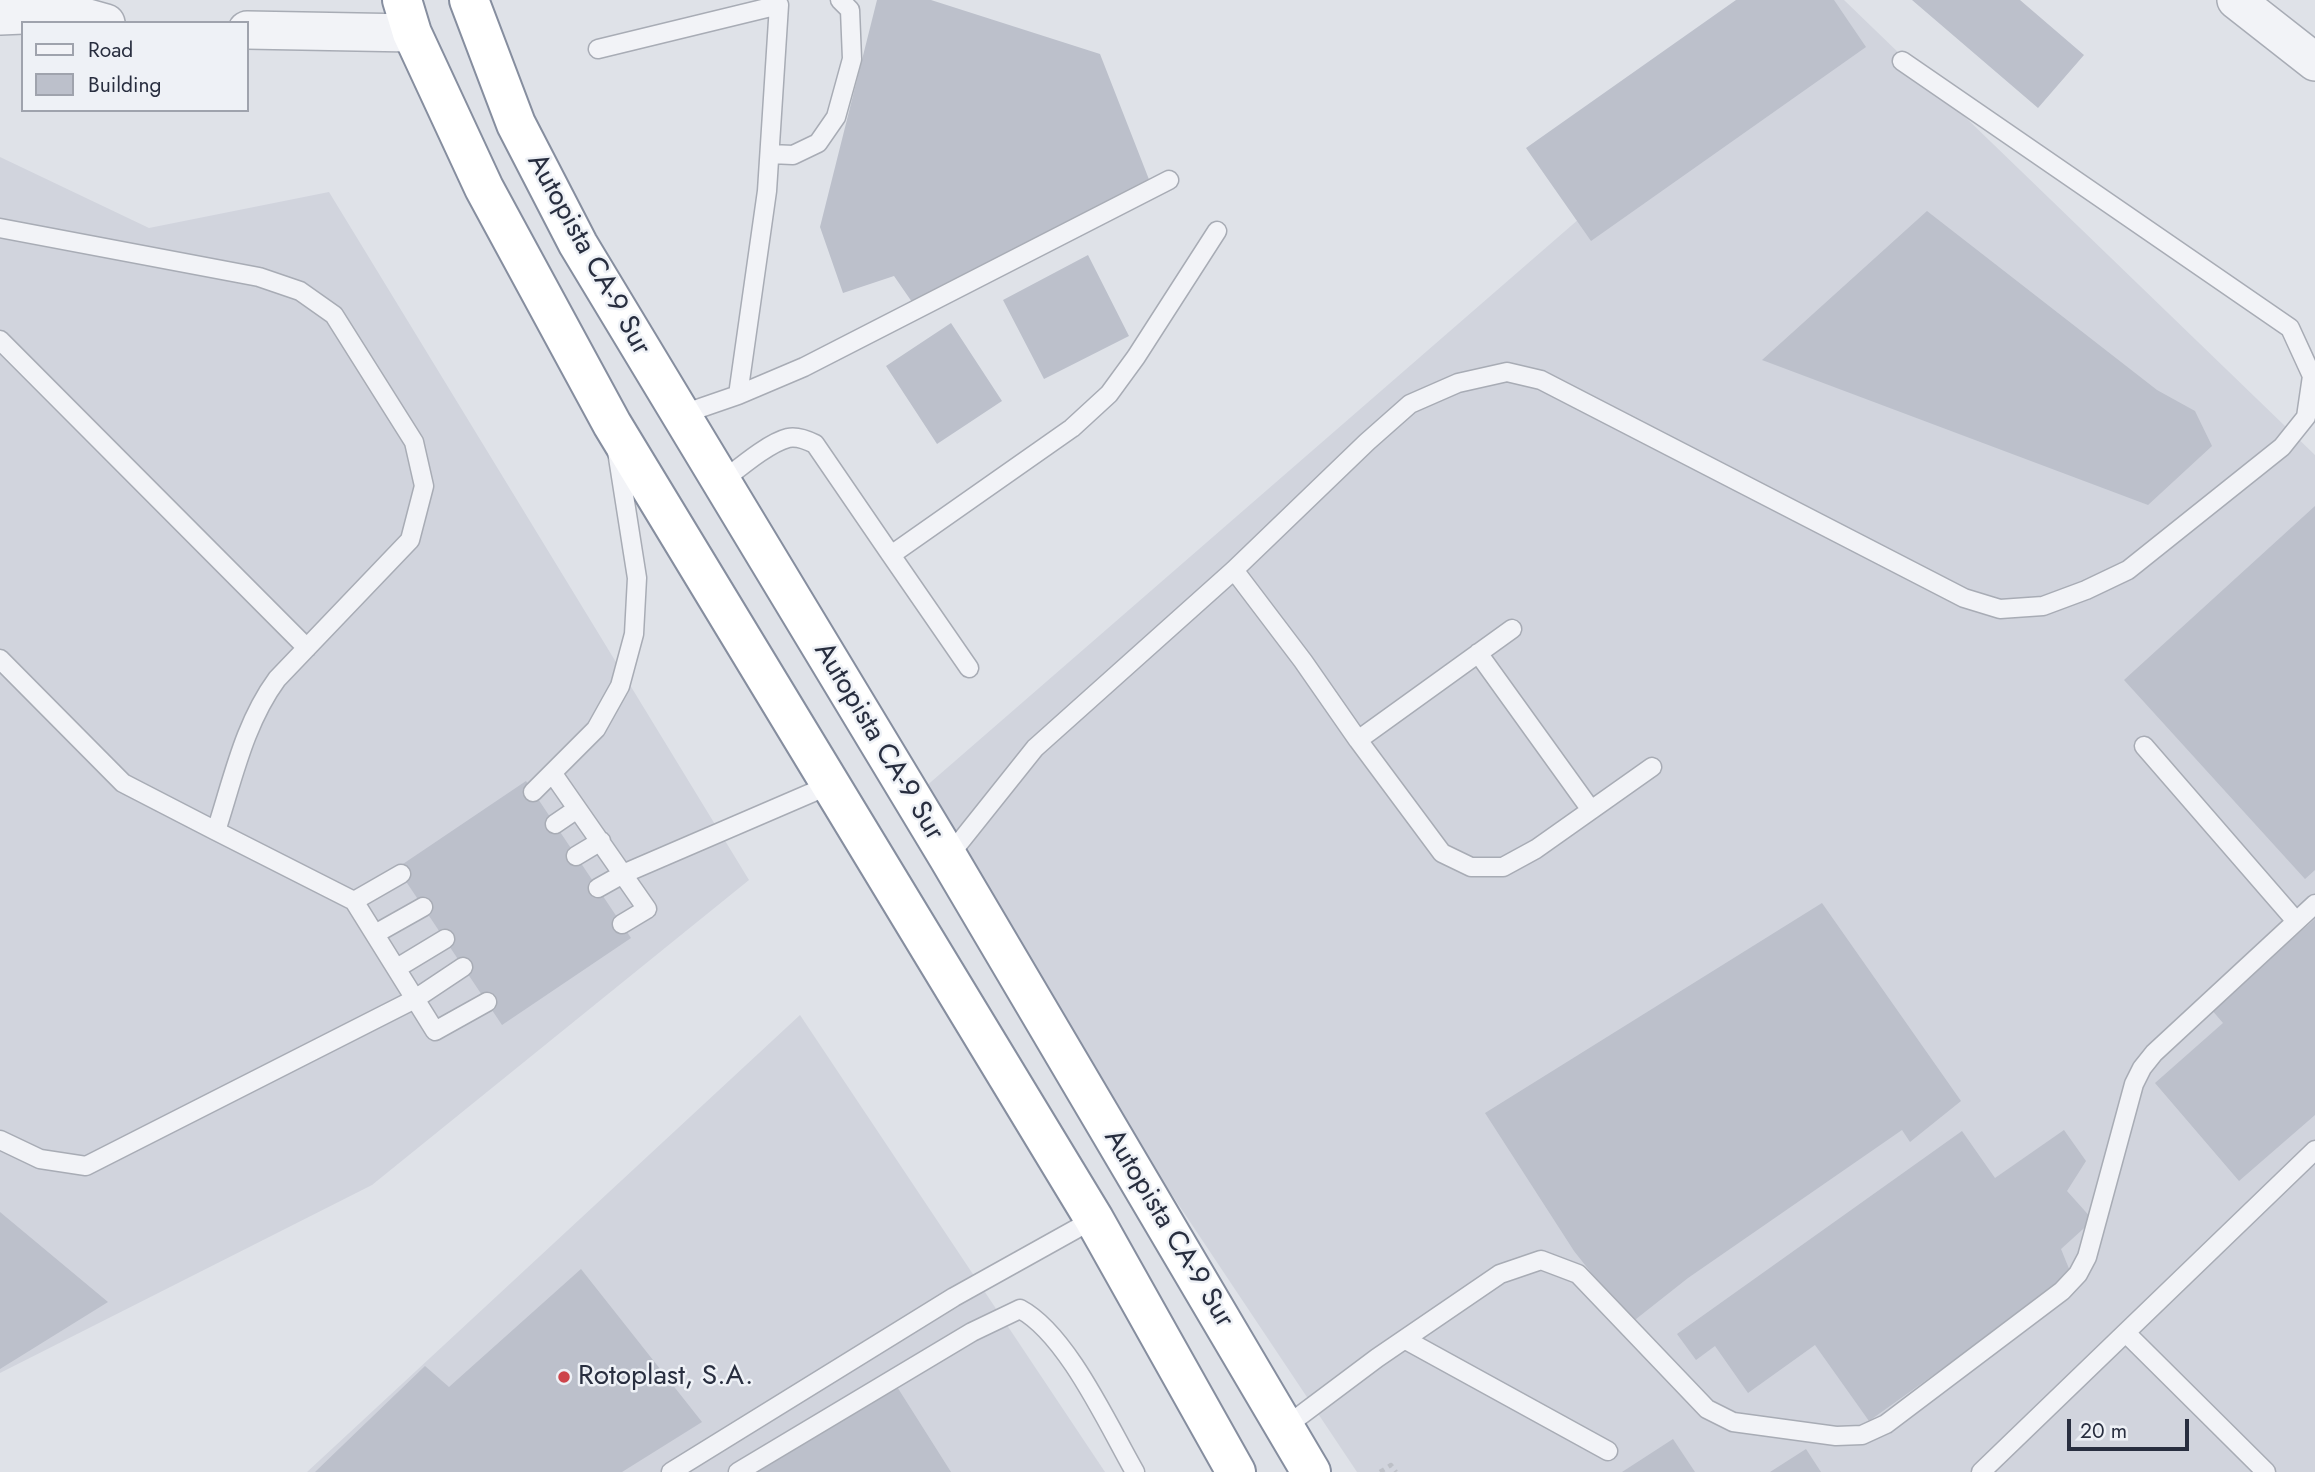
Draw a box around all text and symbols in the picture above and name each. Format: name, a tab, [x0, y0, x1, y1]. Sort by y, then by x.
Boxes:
legend	[21, 21, 248, 112]
text: Road	[88, 35, 133, 65]
text: Building	[88, 70, 161, 100]
street label: Autopista CA-9 Sur	[519, 148, 657, 362]
street label: Autopista CA-9 Sur	[806, 637, 950, 847]
street label: Autopista CA-9 Sur	[1096, 1124, 1240, 1334]
place label: Rotoplast, S.A.	[578, 1360, 753, 1394]
marker: Rotoplast, S.A.	[556, 1369, 572, 1385]
scale bar	[2070, 1406, 2192, 1450]
text: 20 m	[2080, 1416, 2127, 1446]

